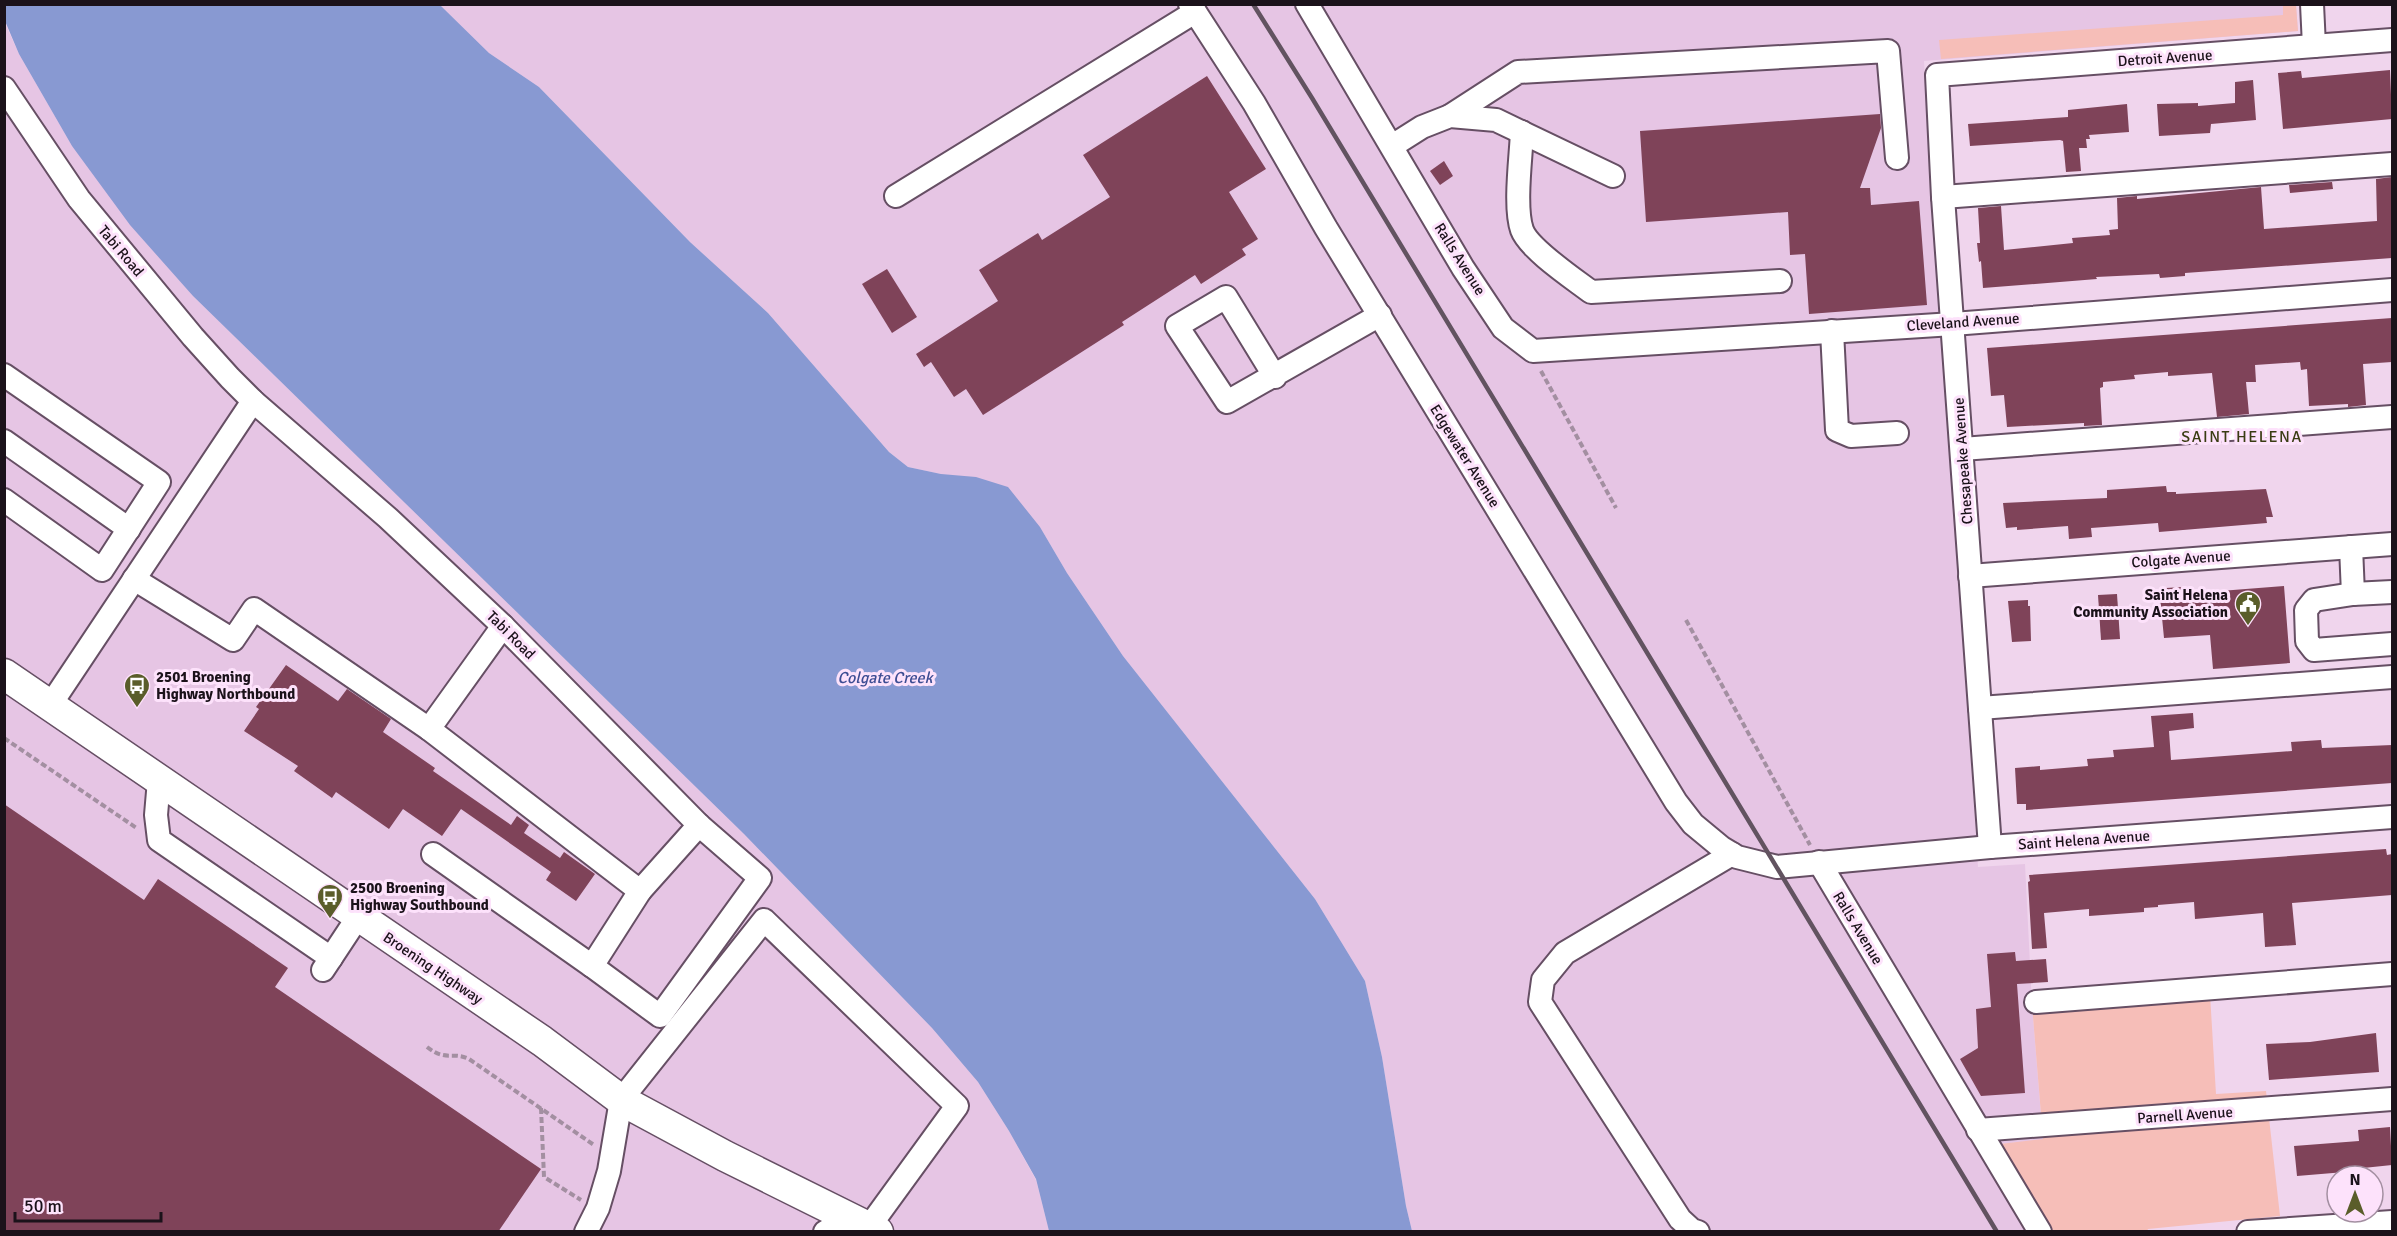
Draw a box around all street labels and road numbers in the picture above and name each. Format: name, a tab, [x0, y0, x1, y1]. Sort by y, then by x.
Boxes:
street label: Detroit Avenue	[2117, 46, 2213, 70]
street label: Ralls Avenue	[1431, 219, 1489, 299]
street label: Tabi Road	[94, 222, 148, 280]
street label: Cleveland Avenue	[1906, 309, 2020, 335]
street label: Chesapeake Avenue	[1950, 397, 1976, 525]
street label: Edgewater Avenue	[1426, 401, 1504, 511]
street label: Colgate Avenue	[2131, 547, 2231, 571]
street label: Tabi Road	[483, 607, 539, 663]
street label: Saint Helena Avenue	[2017, 826, 2151, 854]
street label: Ralls Avenue	[1829, 888, 1887, 968]
street label: Broening Highway	[380, 928, 486, 1008]
street label: Parnell Avenue	[2137, 1103, 2233, 1127]

